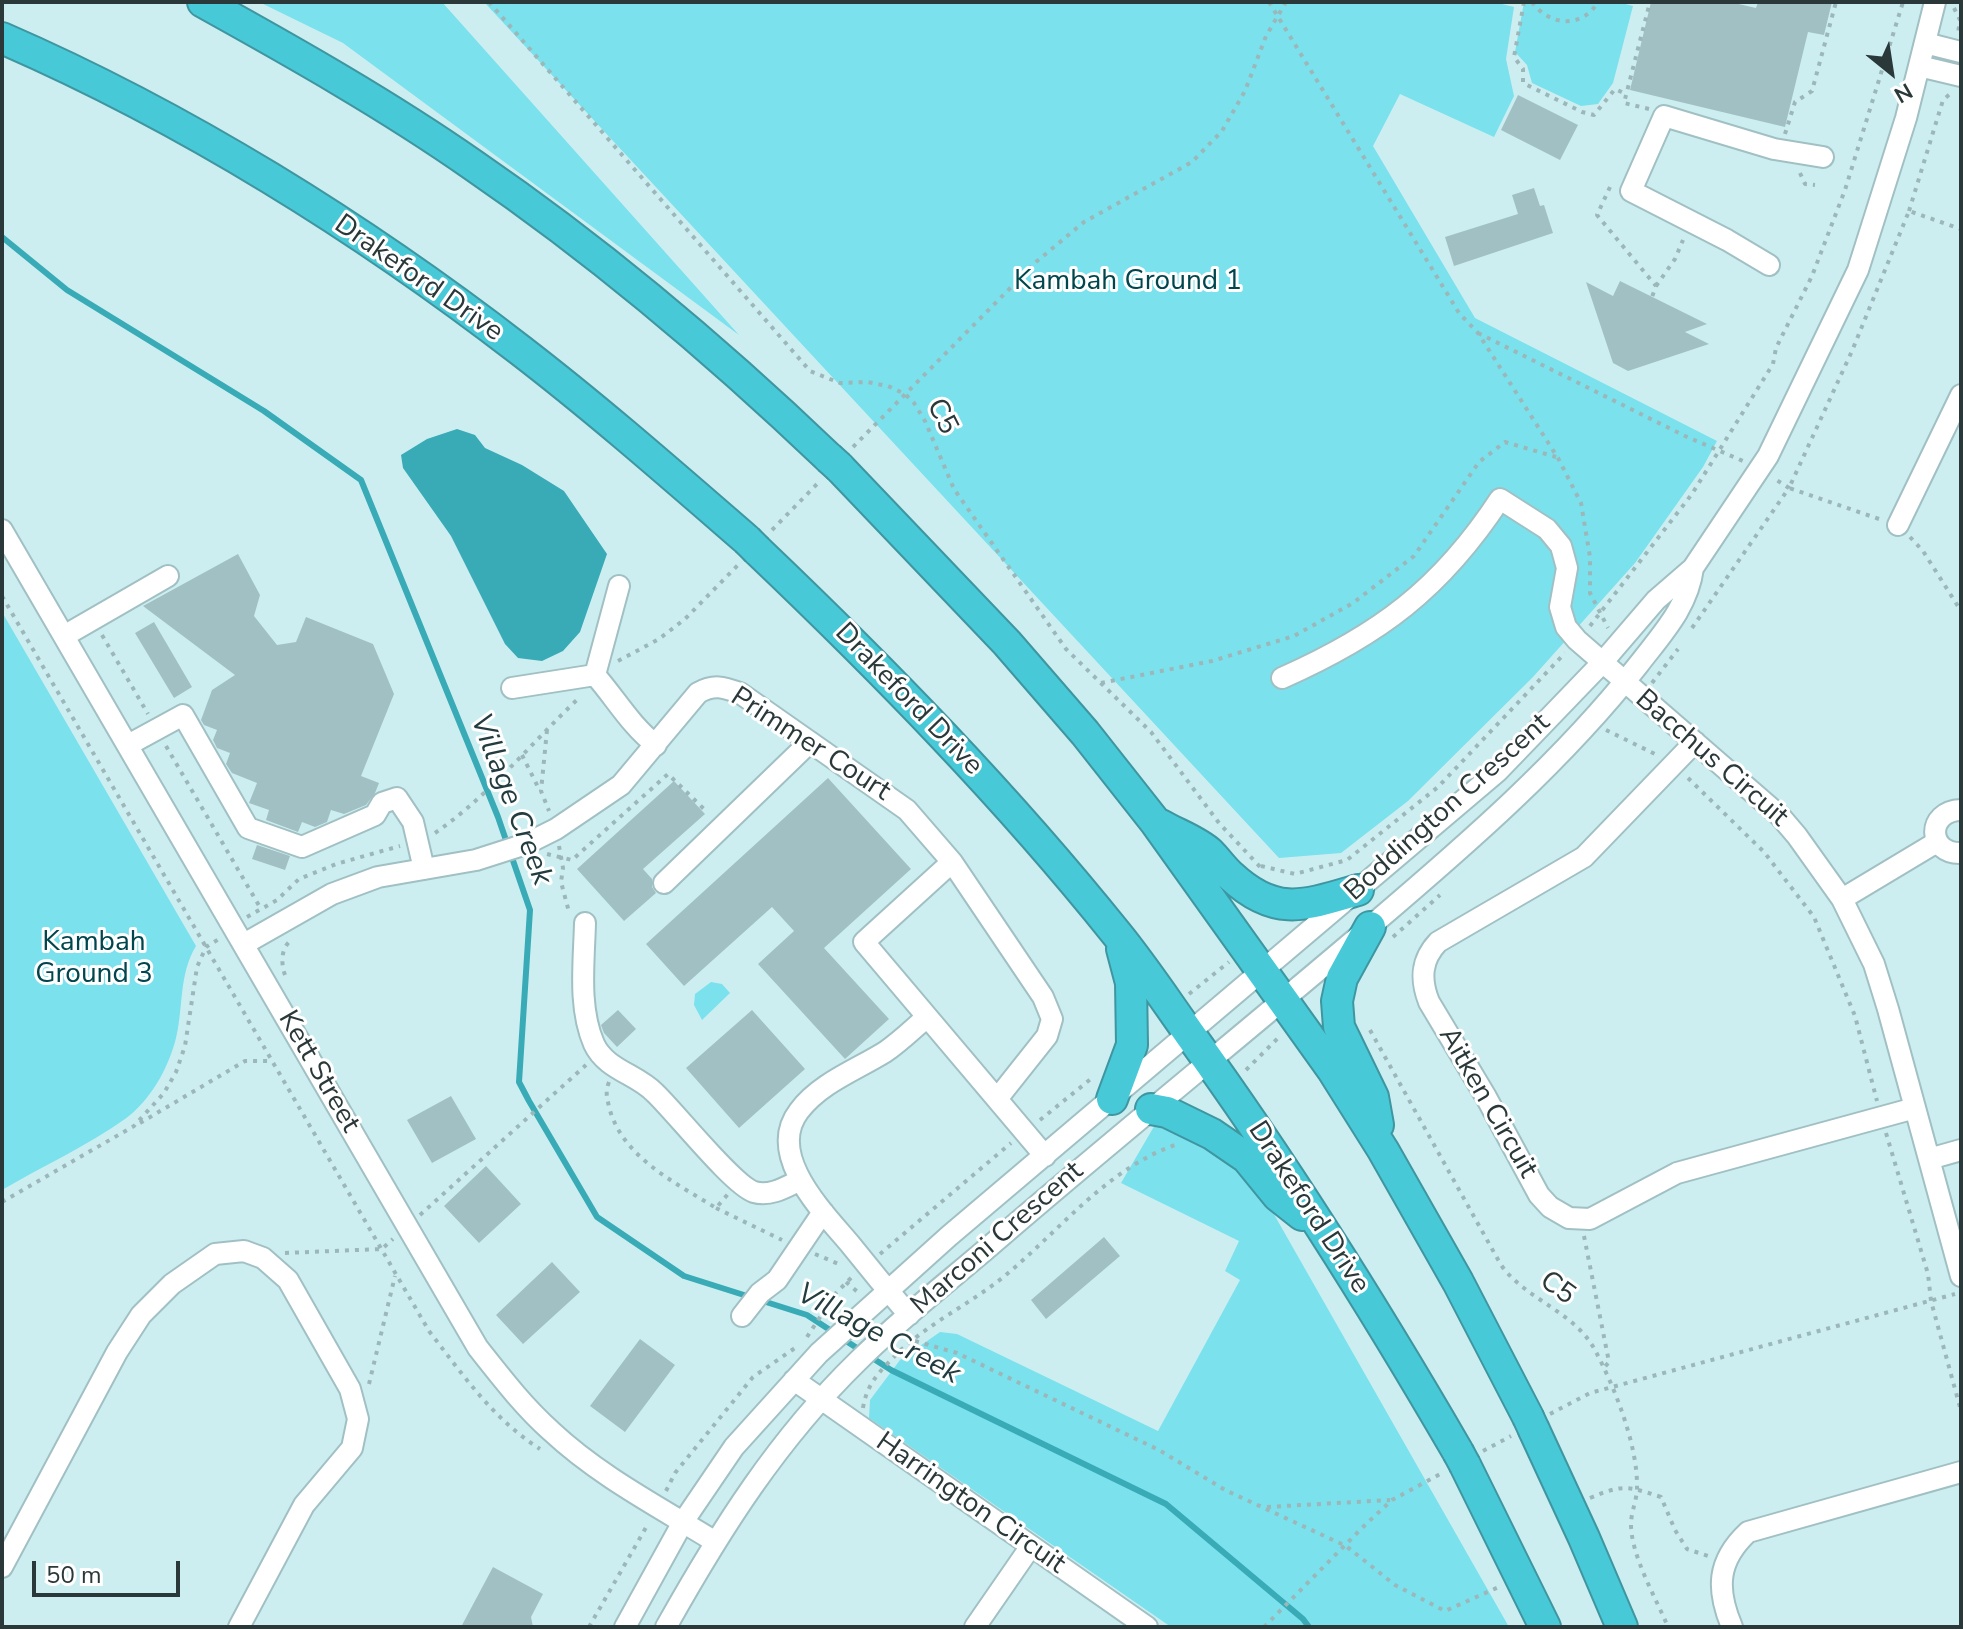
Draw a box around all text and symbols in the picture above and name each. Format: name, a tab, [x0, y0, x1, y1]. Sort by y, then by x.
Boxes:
north arrow	[1851, 32, 1931, 112]
text: N	[1888, 76, 1918, 110]
street label: Drakeford Drive	[327, 208, 509, 350]
park label: Kambah Ground 1	[1014, 265, 1242, 299]
street label: C5	[918, 393, 964, 441]
street label: Drakeford Drive	[827, 617, 989, 783]
street label: Primmer Court	[724, 681, 896, 809]
street label: Bacchus Circuit	[1628, 683, 1794, 835]
street label: Boddington Crescent	[1338, 707, 1558, 909]
water label: Village Creek	[461, 709, 559, 891]
park label: Kambah Ground 3	[35, 926, 153, 992]
street label: Kett Street	[270, 1005, 366, 1139]
street label: Aitken Circuit	[1430, 1022, 1544, 1184]
street label: Drakeford Drive	[1240, 1116, 1376, 1300]
street label: Marconi Crescent	[905, 1155, 1091, 1323]
street label: C5	[1533, 1265, 1581, 1313]
water label: Village Creek	[790, 1277, 966, 1393]
street label: Harrington Circuit	[869, 1426, 1071, 1582]
scale bar	[36, 1545, 184, 1595]
text: 50 m	[46, 1559, 102, 1591]

